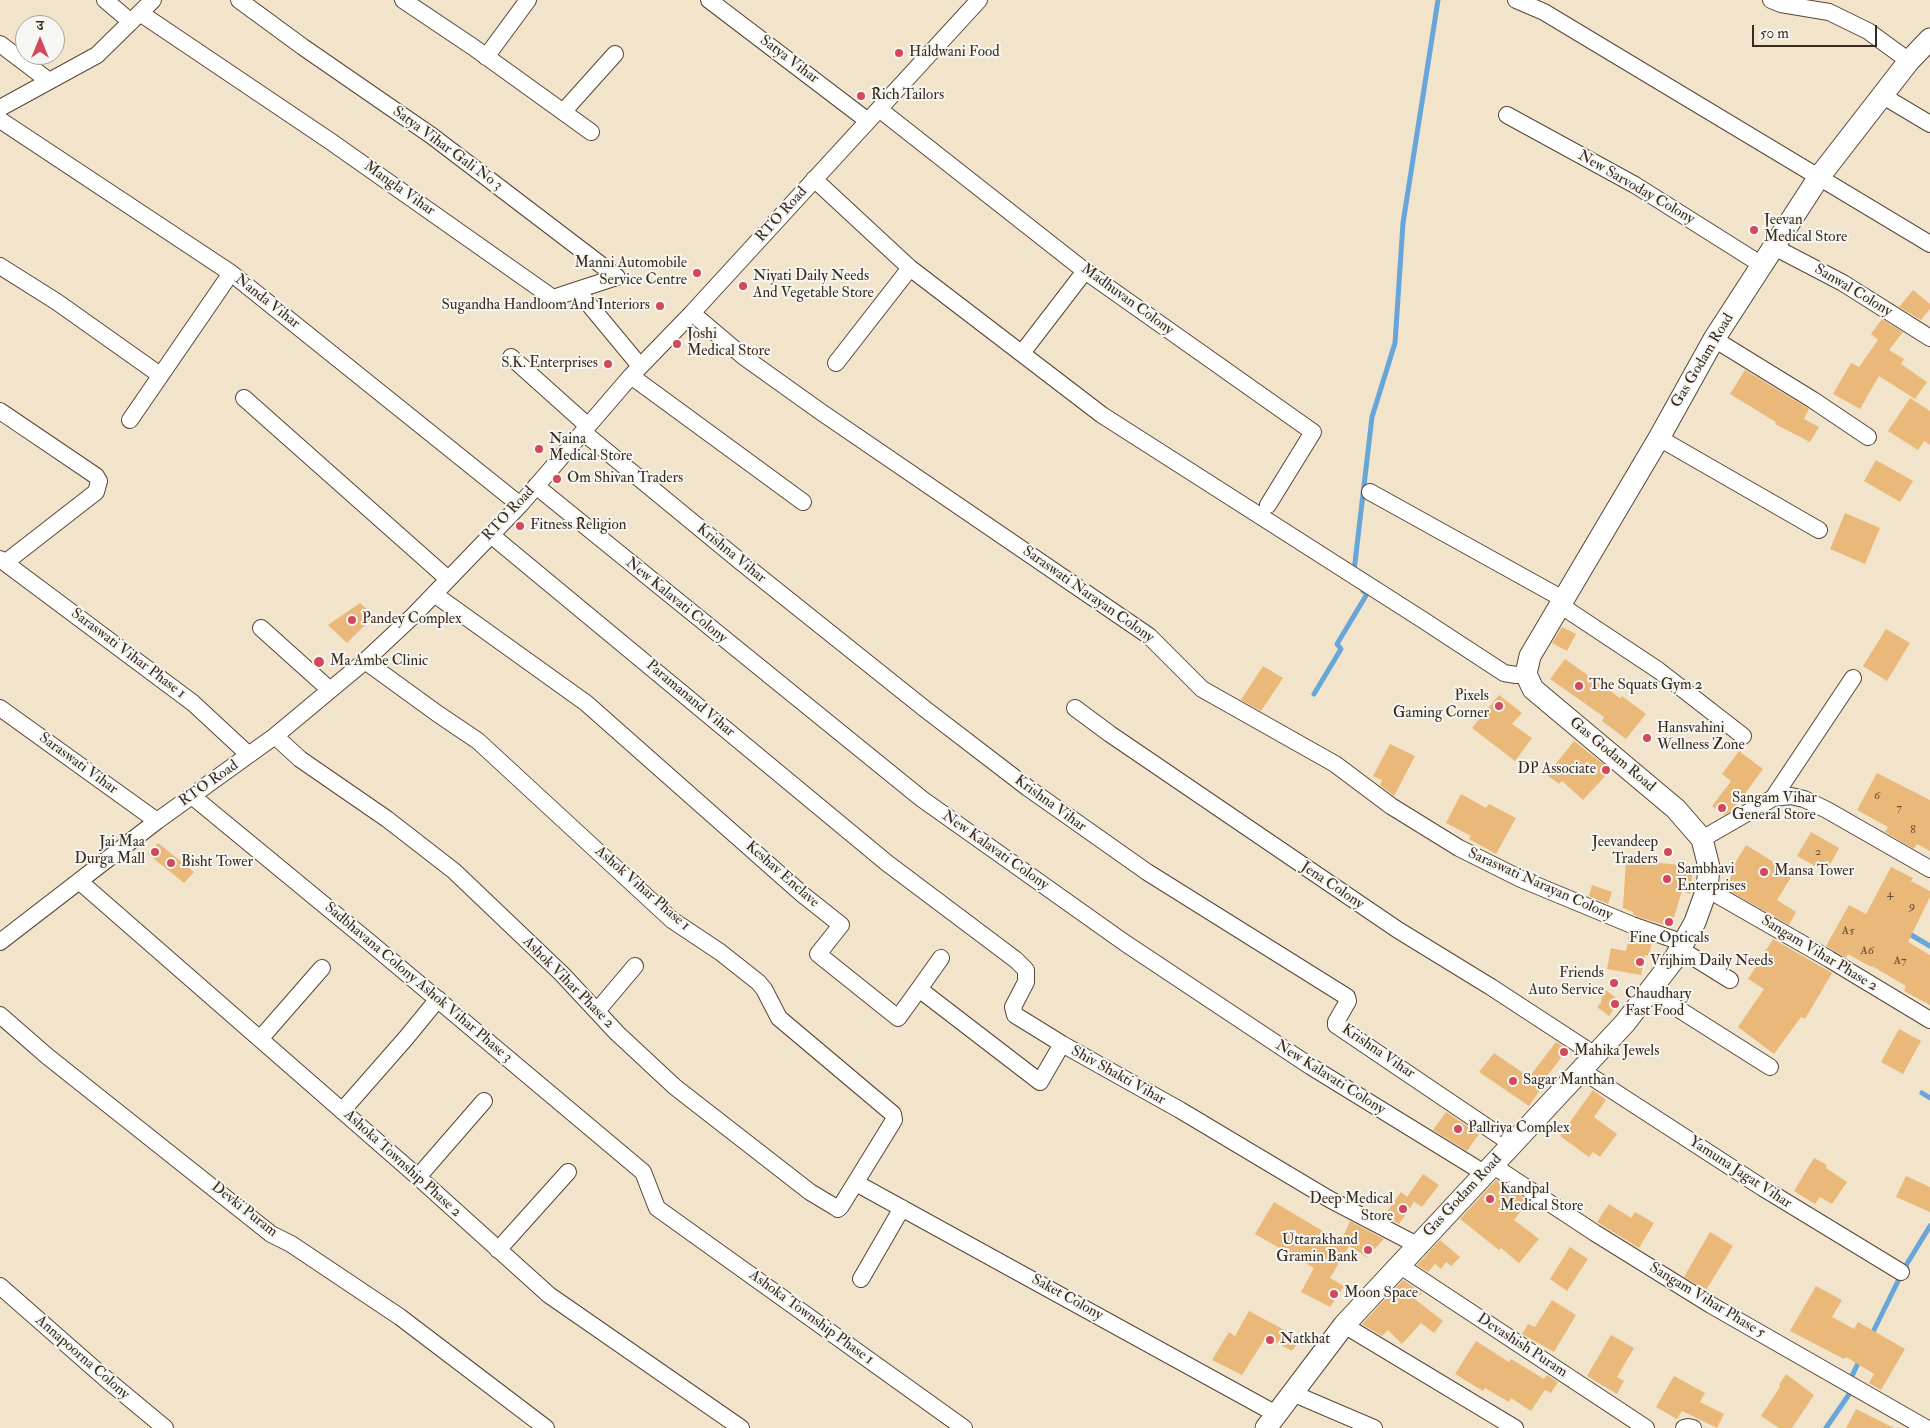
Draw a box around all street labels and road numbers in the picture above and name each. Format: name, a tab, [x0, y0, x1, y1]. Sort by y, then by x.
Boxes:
street label: Satya Vihar	[756, 32, 822, 88]
street label: Satya Vihar Gali No 3	[388, 103, 506, 195]
street label: New Sarvoday Colony	[1574, 147, 1698, 229]
street label: Mangla Vihar	[360, 158, 438, 220]
street label: RTO Road	[752, 184, 812, 246]
street label: Madhuvan Colony	[1077, 260, 1177, 340]
street label: Sanwal Colony	[1811, 261, 1895, 321]
street label: Nanda Vihar	[231, 271, 303, 333]
street label: Gas Godam Road	[1668, 311, 1738, 411]
street label: RTO Road	[479, 483, 539, 545]
street label: Krishna Vihar	[693, 520, 769, 588]
street label: Saraswati Narayan Colony	[1019, 543, 1157, 647]
street label: New Kalavati Colony	[621, 554, 731, 648]
street label: Saraswati Vihar Phase 1	[67, 605, 189, 703]
street label: Paramanand Vihar	[642, 657, 738, 741]
street label: Gas Godam Road	[1565, 714, 1659, 796]
street label: Saraswati Vihar	[35, 729, 121, 799]
street label: RTO Road	[176, 757, 242, 811]
street label: Krishna Vihar	[1011, 772, 1089, 836]
street label: New Kalavati Colony	[938, 807, 1052, 895]
street label: Keshav Enclave	[741, 838, 823, 912]
street label: Ashok Vihar Phase 1	[591, 843, 693, 935]
street label: Saraswati Narayan Colony	[1465, 845, 1615, 925]
street label: Jena Colony	[1297, 858, 1367, 914]
street label: Sadbhavana Colony Ashok Vihar Phase 3	[320, 899, 516, 1067]
street label: Sangam Vihar Phase 2	[1757, 912, 1881, 996]
street label: Ashok Vihar Phase 2	[518, 933, 618, 1033]
street label: Krishna Vihar	[1338, 1021, 1418, 1083]
street label: New Kalavati Colony	[1272, 1037, 1388, 1119]
street label: Shiv Shakti Vihar	[1068, 1043, 1168, 1109]
street label: Ashoka Township Phase 2	[340, 1106, 464, 1222]
street label: Yamuna Jagat Vihar	[1685, 1133, 1795, 1213]
street label: Gas Godam Road	[1420, 1151, 1506, 1241]
street label: Devki Puram	[207, 1179, 281, 1241]
street label: Sangam Vihar Phase 5	[1646, 1259, 1768, 1343]
street label: Ashoka Township Phase 1	[745, 1267, 877, 1369]
street label: Saket Colony	[1028, 1271, 1106, 1325]
street label: Devashish Puram	[1473, 1310, 1571, 1382]
street label: Annapoorna Colony	[31, 1312, 133, 1404]

